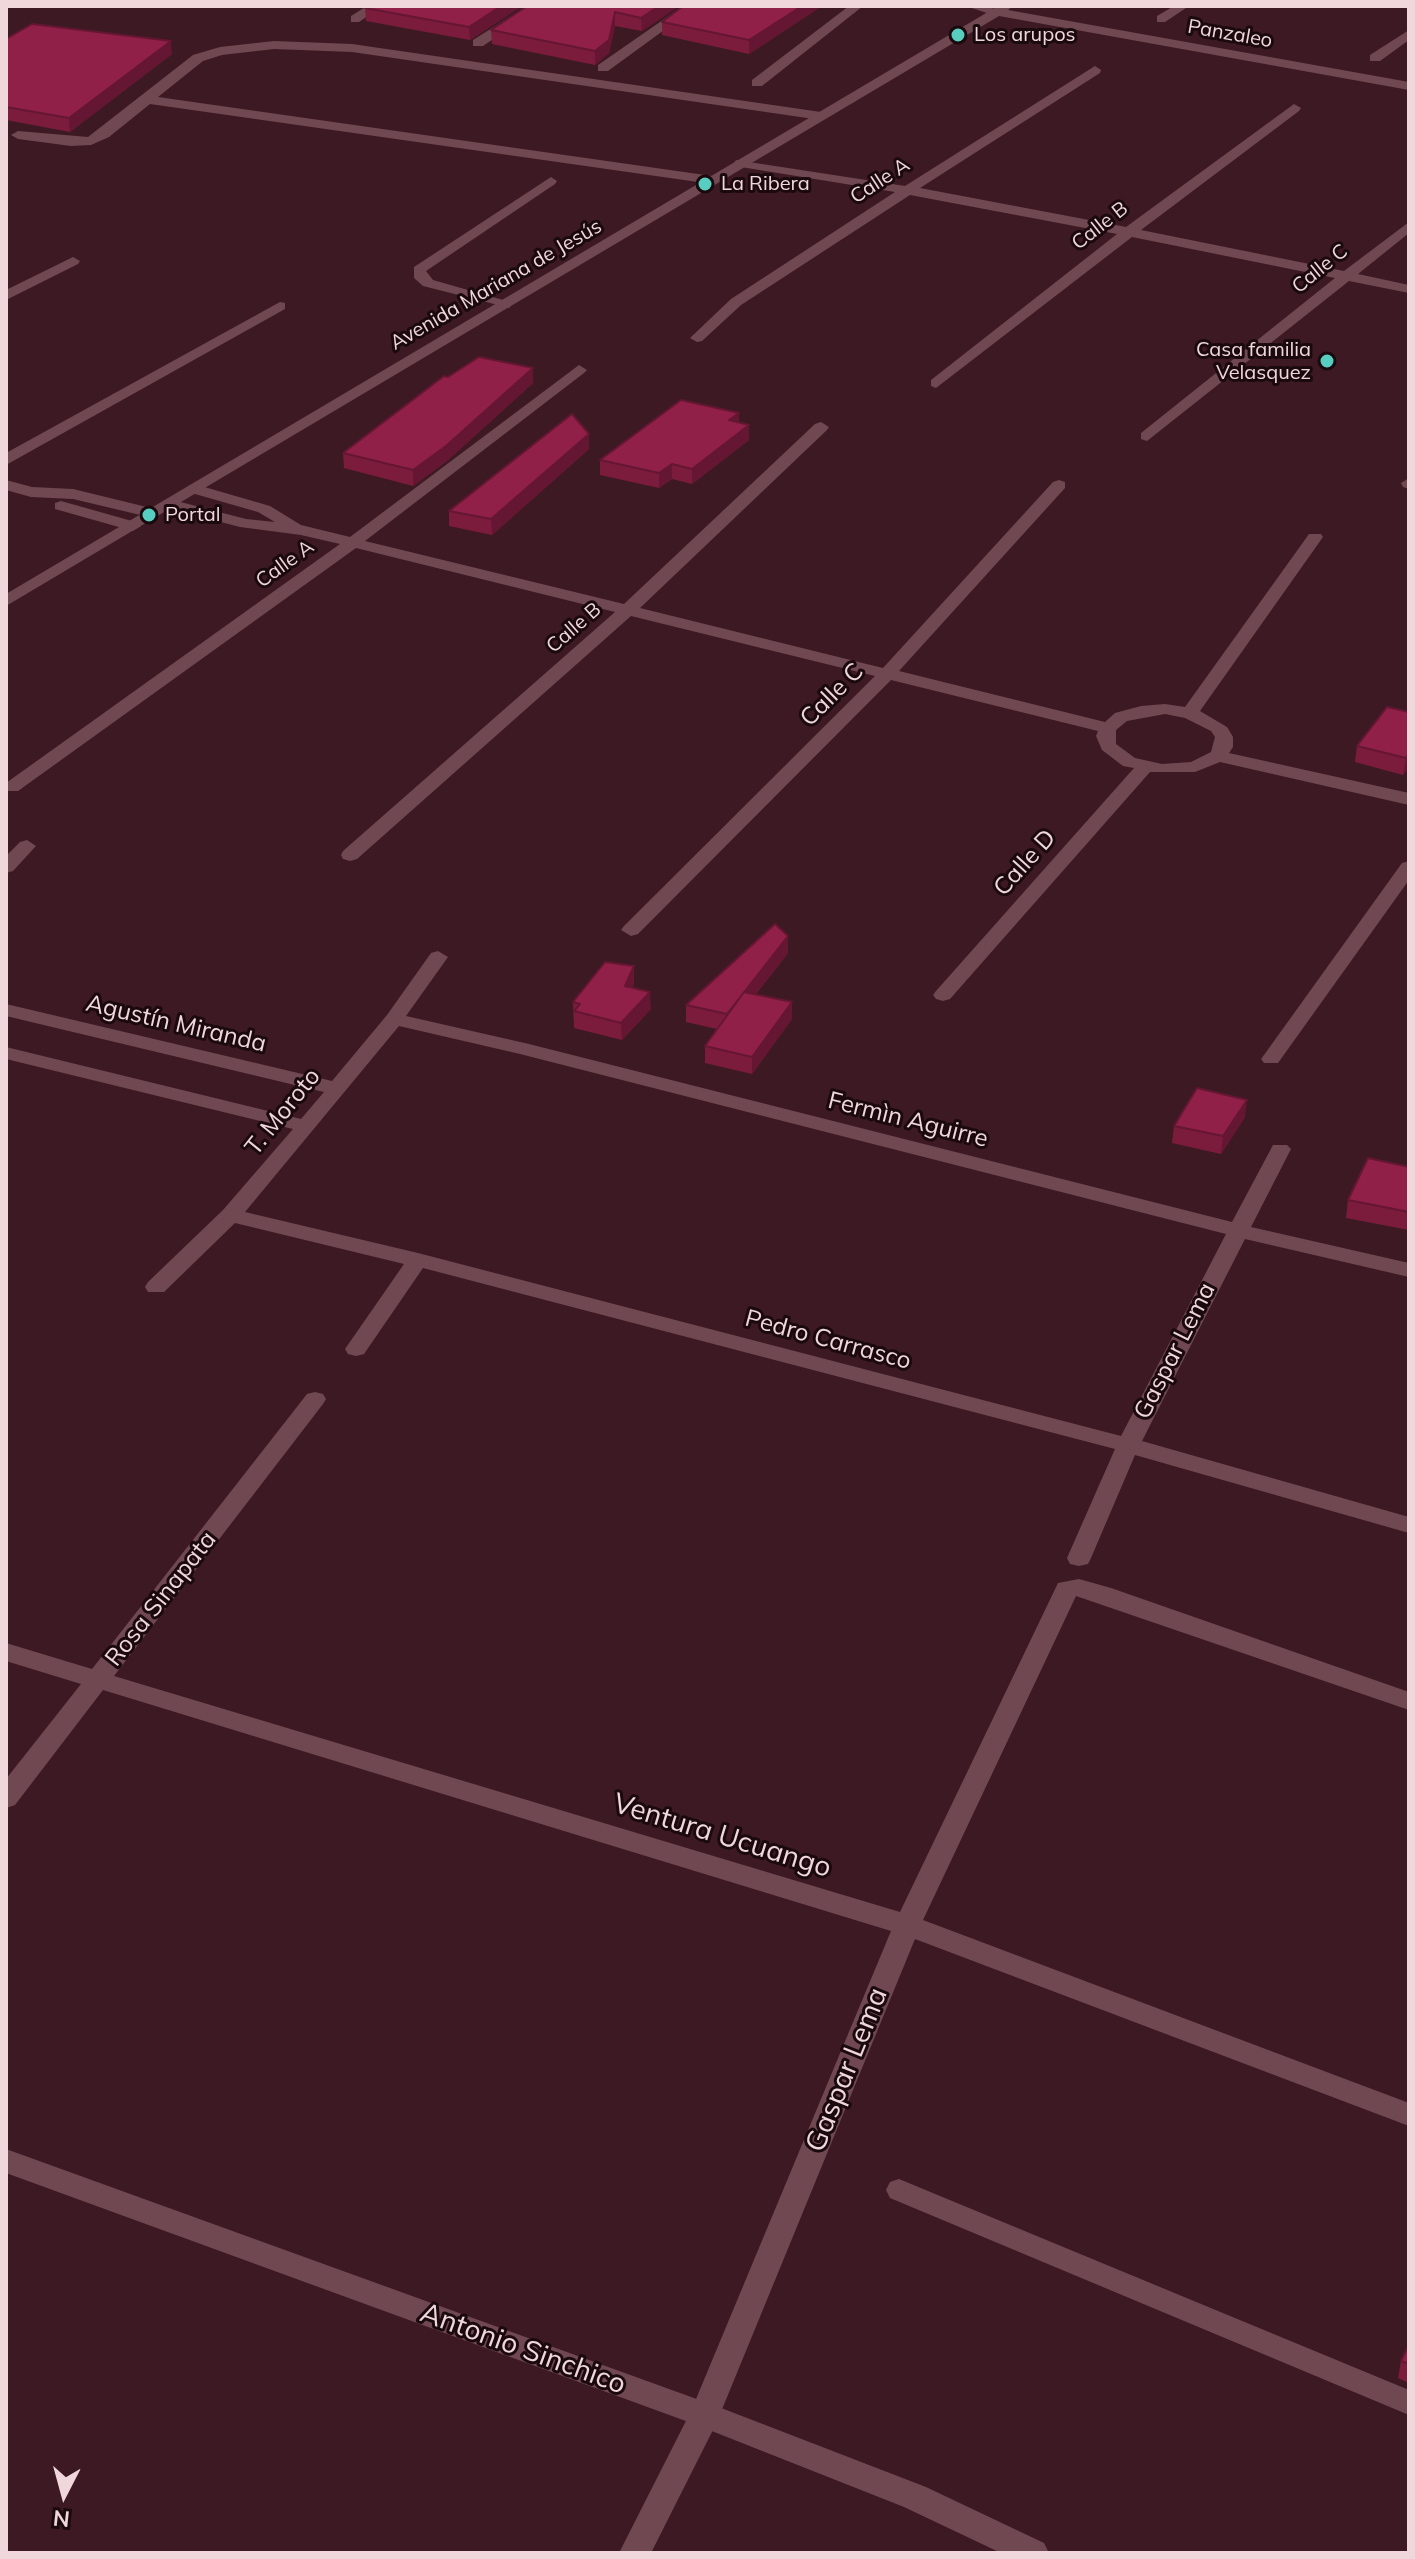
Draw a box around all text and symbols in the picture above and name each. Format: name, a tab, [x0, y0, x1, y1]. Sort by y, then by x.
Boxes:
street label: Panzaleo	[1186, 15, 1274, 53]
place label: Los arupos	[974, 23, 1075, 47]
marker: Los arupos	[949, 26, 967, 44]
street label: Calle A	[846, 153, 914, 209]
place label: La Ribera	[721, 172, 810, 196]
marker: La Ribera	[696, 175, 714, 193]
street label: Calle B	[1067, 197, 1133, 255]
street label: Avenida Mariana de Jesús	[386, 215, 606, 355]
street label: Calle C	[1287, 239, 1353, 299]
place label: Casa familia Velasquez	[1196, 338, 1311, 385]
marker: Casa familia Velasquez	[1318, 352, 1336, 370]
place label: Portal	[165, 503, 221, 527]
marker: Portal	[140, 506, 158, 524]
street label: Calle A	[251, 535, 319, 593]
street label: Calle B	[542, 598, 606, 658]
street label: Calle C	[794, 657, 870, 733]
street label: Calle D	[988, 824, 1062, 902]
street label: Agustín Miranda	[83, 989, 269, 1059]
street label: T. Moroto	[239, 1063, 327, 1161]
street label: Fermìn Aguirre	[825, 1086, 991, 1154]
street label: Gaspar Lema	[1128, 1278, 1222, 1424]
street label: Pedro Carrasco	[742, 1304, 914, 1376]
street label: Rosa Sinapata	[99, 1526, 223, 1672]
street label: Ventura Ucuango	[609, 1787, 835, 1885]
street label: Gaspar Lema	[799, 1983, 895, 2157]
street label: Antonio Sinchico	[416, 2296, 630, 2402]
north arrow	[24, 2455, 104, 2535]
text: N	[52, 2504, 71, 2534]

